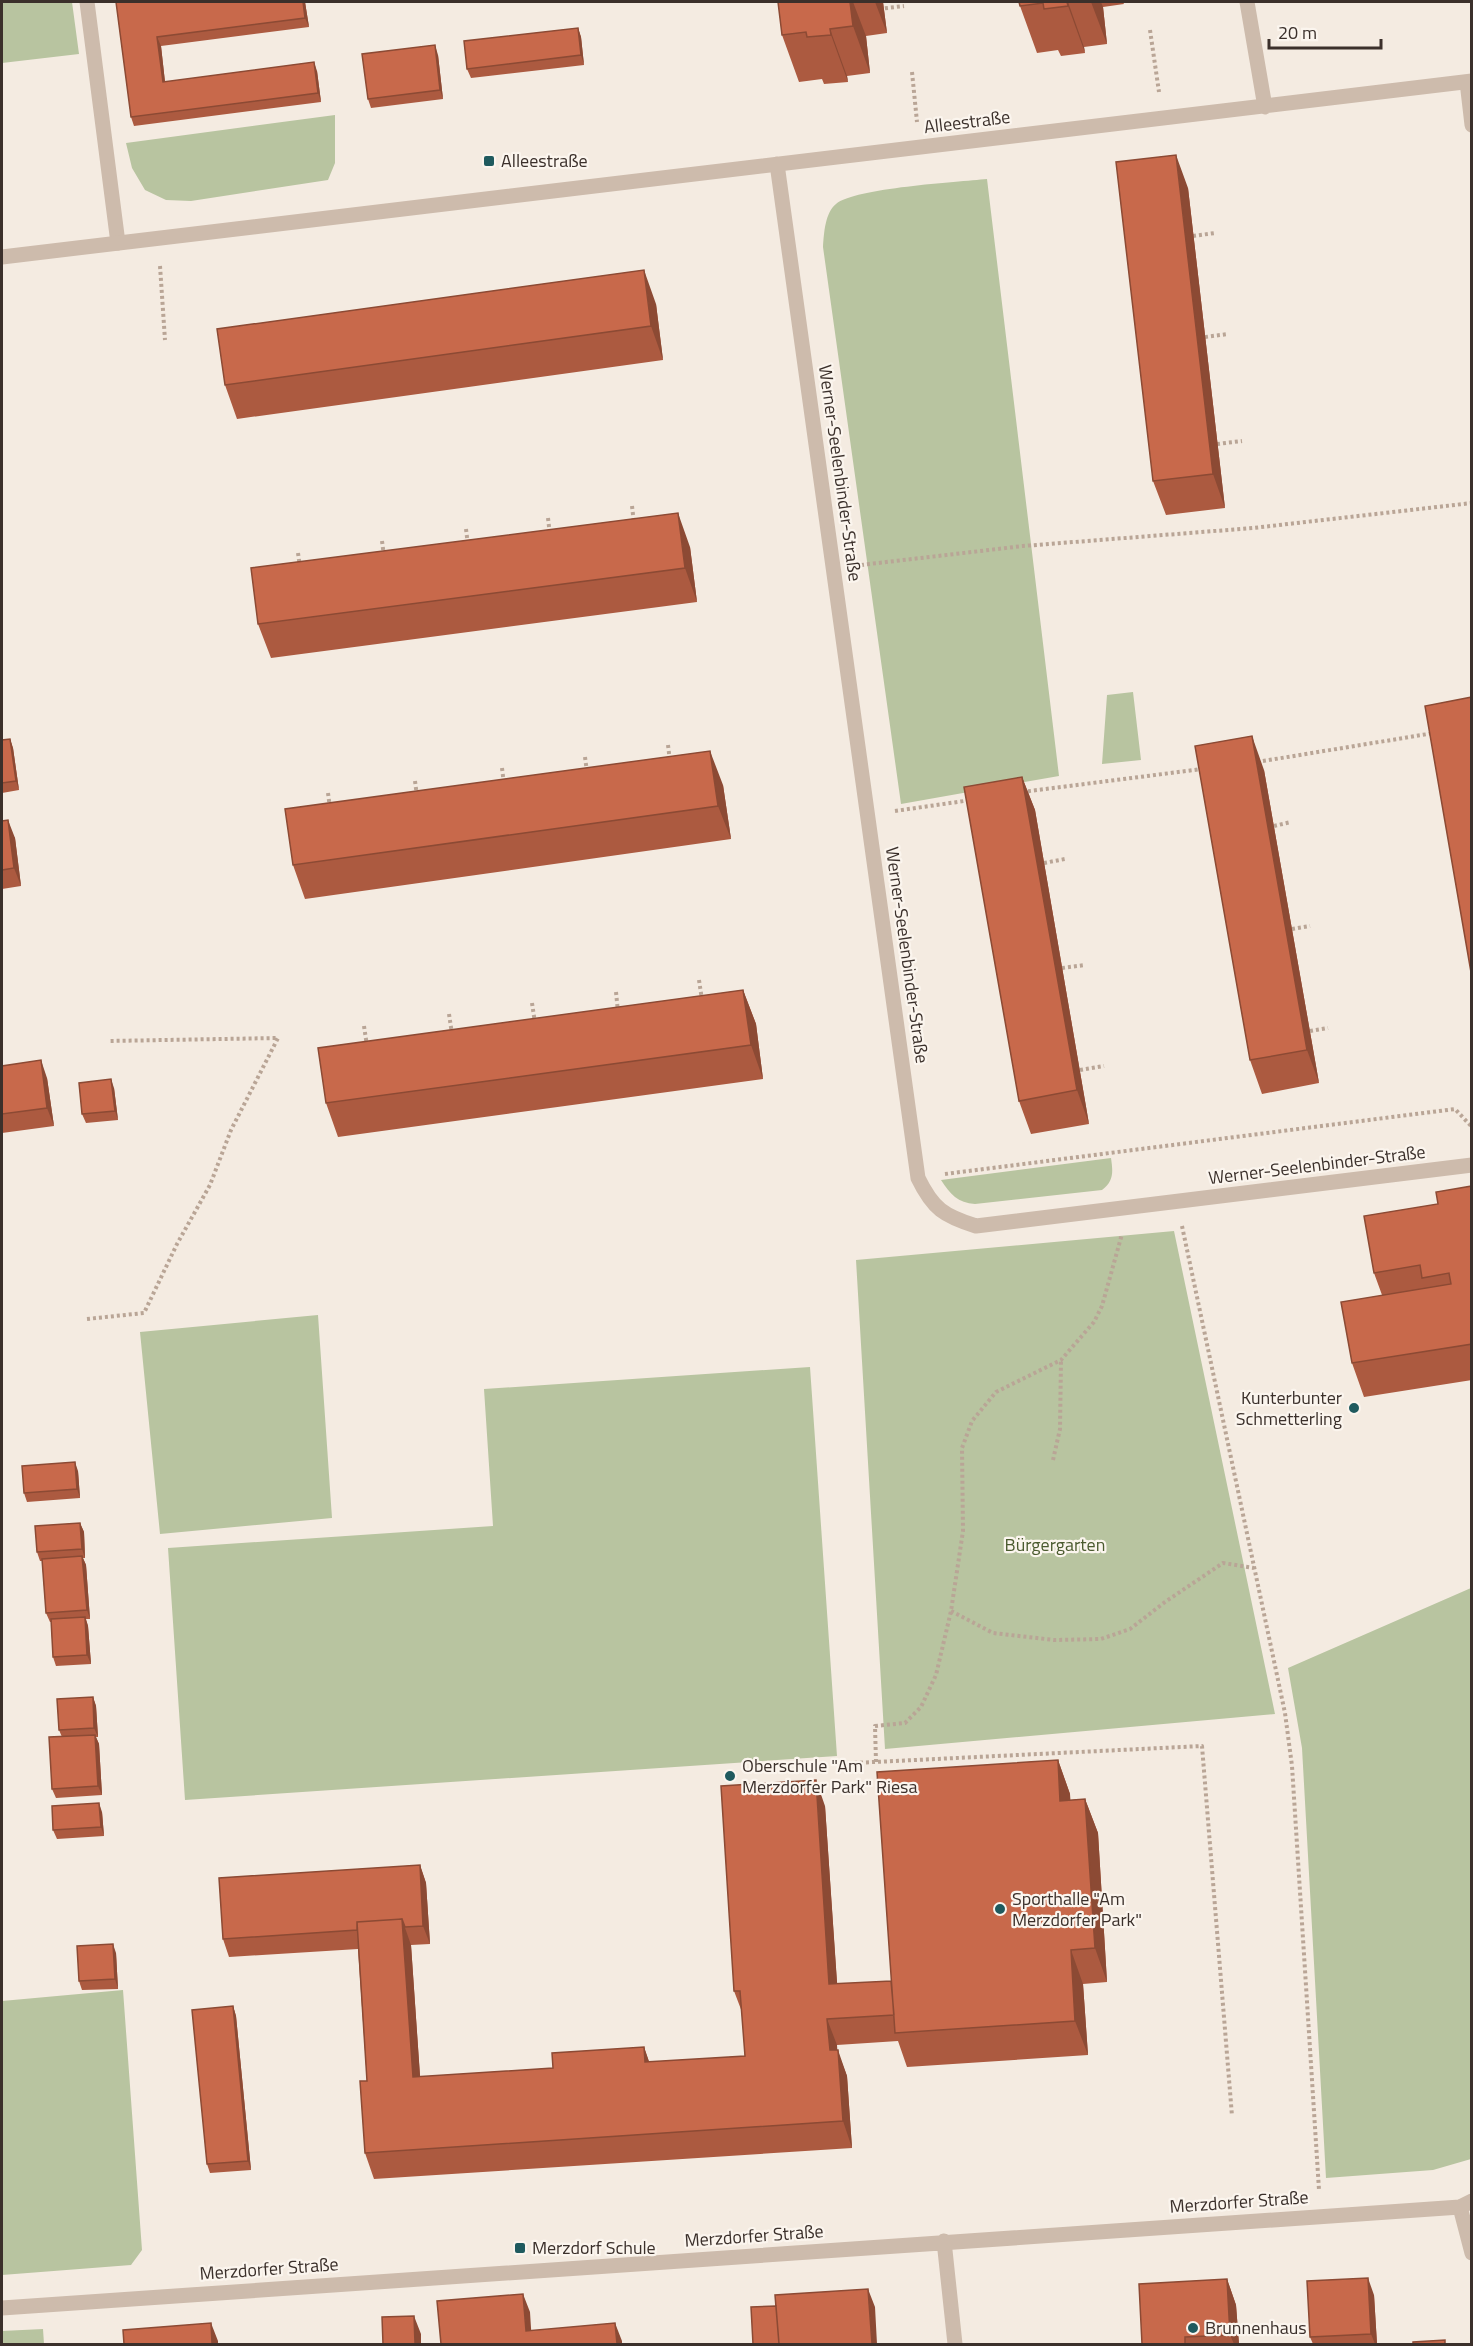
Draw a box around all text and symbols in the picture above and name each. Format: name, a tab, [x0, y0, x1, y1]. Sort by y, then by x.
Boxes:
scale bar	[1269, 12, 1382, 50]
text: 20 m	[1278, 19, 1317, 46]
street label: Alleestraße	[922, 103, 1012, 140]
place label: Alleestraße	[501, 147, 588, 174]
marker: Alleestraße	[482, 154, 496, 168]
street label: Werner-Seelenbinder-Straße	[812, 363, 869, 583]
street label: Werner-Seelenbinder-Straße	[879, 845, 936, 1065]
street label: Werner-Seelenbinder-Straße	[1207, 1138, 1427, 1191]
place label: Kunterbunter Schmetterling	[1236, 1384, 1342, 1432]
marker: Kunterbunter Schmetterling	[1347, 1401, 1361, 1415]
park label: Bürgergarten	[1005, 1531, 1105, 1558]
place label: Oberschule "Am Merzdorfer Park" Riesa	[742, 1752, 917, 1800]
marker: Oberschule "Am Merzdorfer Park" Riesa	[723, 1769, 737, 1783]
place label: Sporthalle "Am Merzdorfer Park"	[1012, 1885, 1142, 1933]
marker: Sporthalle "Am Merzdorfer Park"	[993, 1902, 1007, 1916]
street label: Merzdorfer Straße	[1169, 2183, 1309, 2220]
street label: Merzdorfer Straße	[684, 2217, 824, 2254]
place label: Merzdorf Schule	[532, 2234, 656, 2261]
marker: Merzdorf Schule	[513, 2241, 527, 2255]
street label: Merzdorfer Straße	[199, 2250, 339, 2287]
place label: Brunnenhaus	[1205, 2314, 1307, 2341]
marker: Brunnenhaus	[1186, 2321, 1200, 2335]

